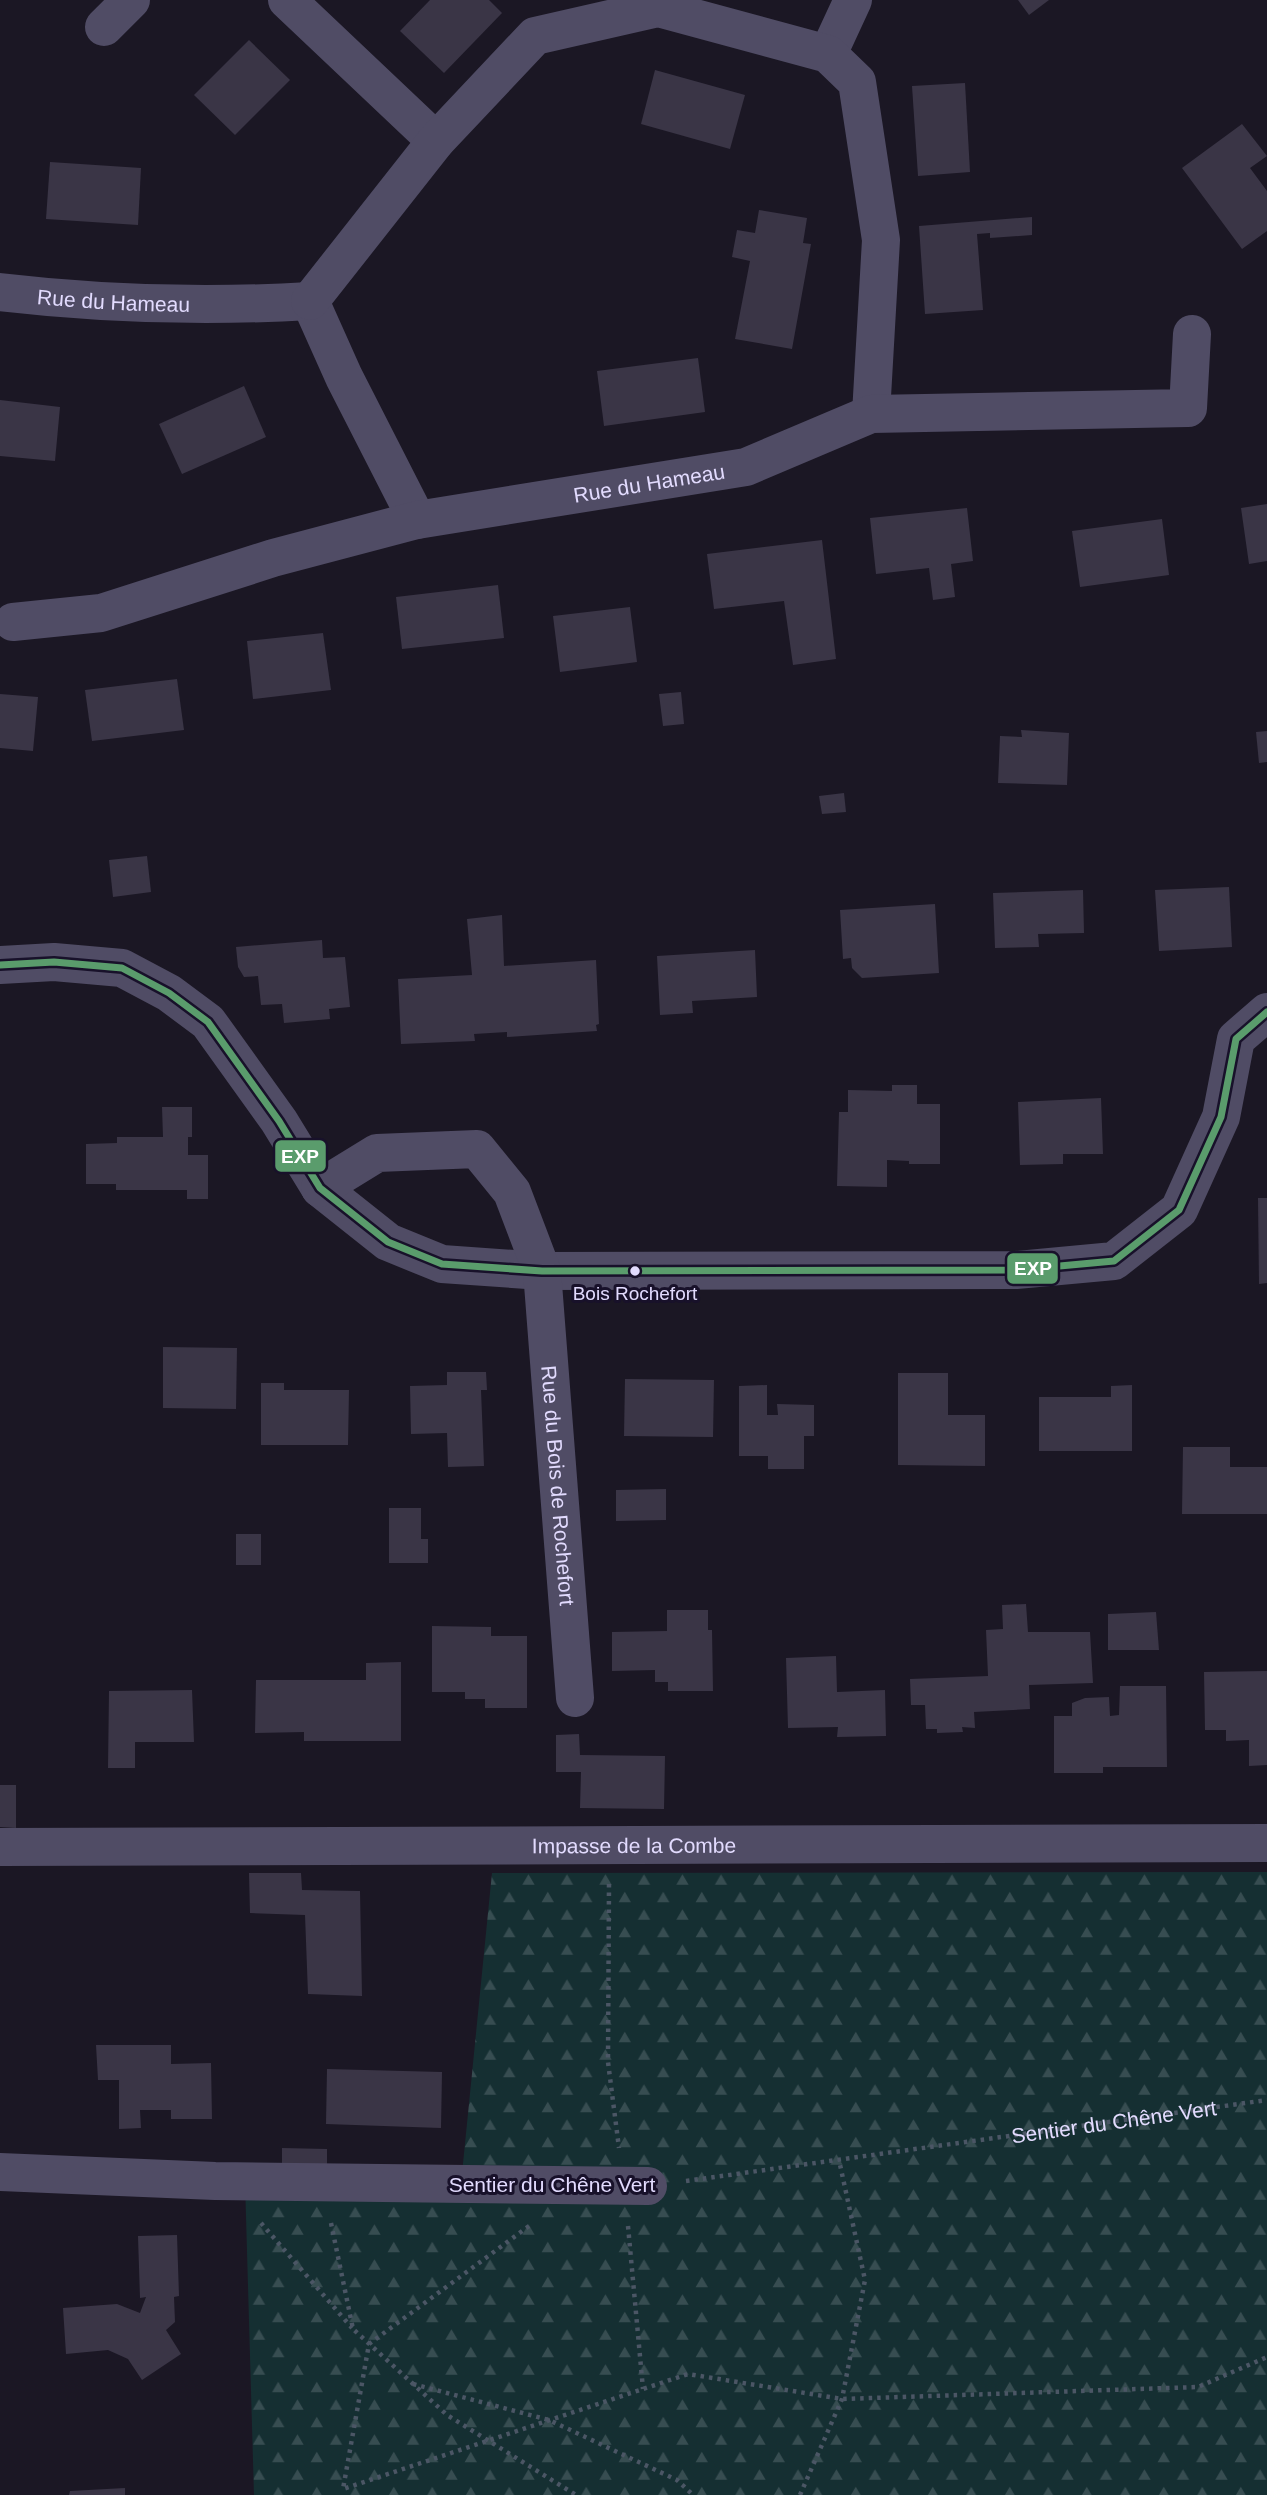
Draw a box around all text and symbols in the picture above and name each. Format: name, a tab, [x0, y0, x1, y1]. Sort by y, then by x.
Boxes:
street label: Rue du Hameau	[36, 285, 190, 315]
street label: Rue du Hameau	[572, 459, 726, 506]
line badge: EXP	[274, 1139, 327, 1173]
text: EXP	[281, 1146, 319, 1167]
line badge: EXP	[1006, 1252, 1059, 1285]
text: EXP	[1014, 1258, 1052, 1279]
marker: Bois Rochefort	[628, 1264, 642, 1278]
place label: Bois Rochefort	[573, 1283, 698, 1304]
street label: Rue du Bois de Rochefort	[538, 1365, 579, 1606]
street label: Impasse de la Combe	[532, 1833, 736, 1857]
street label: Sentier du Chêne Vert	[1010, 2096, 1218, 2147]
street label: Sentier du Chêne Vert	[449, 2173, 655, 2196]

